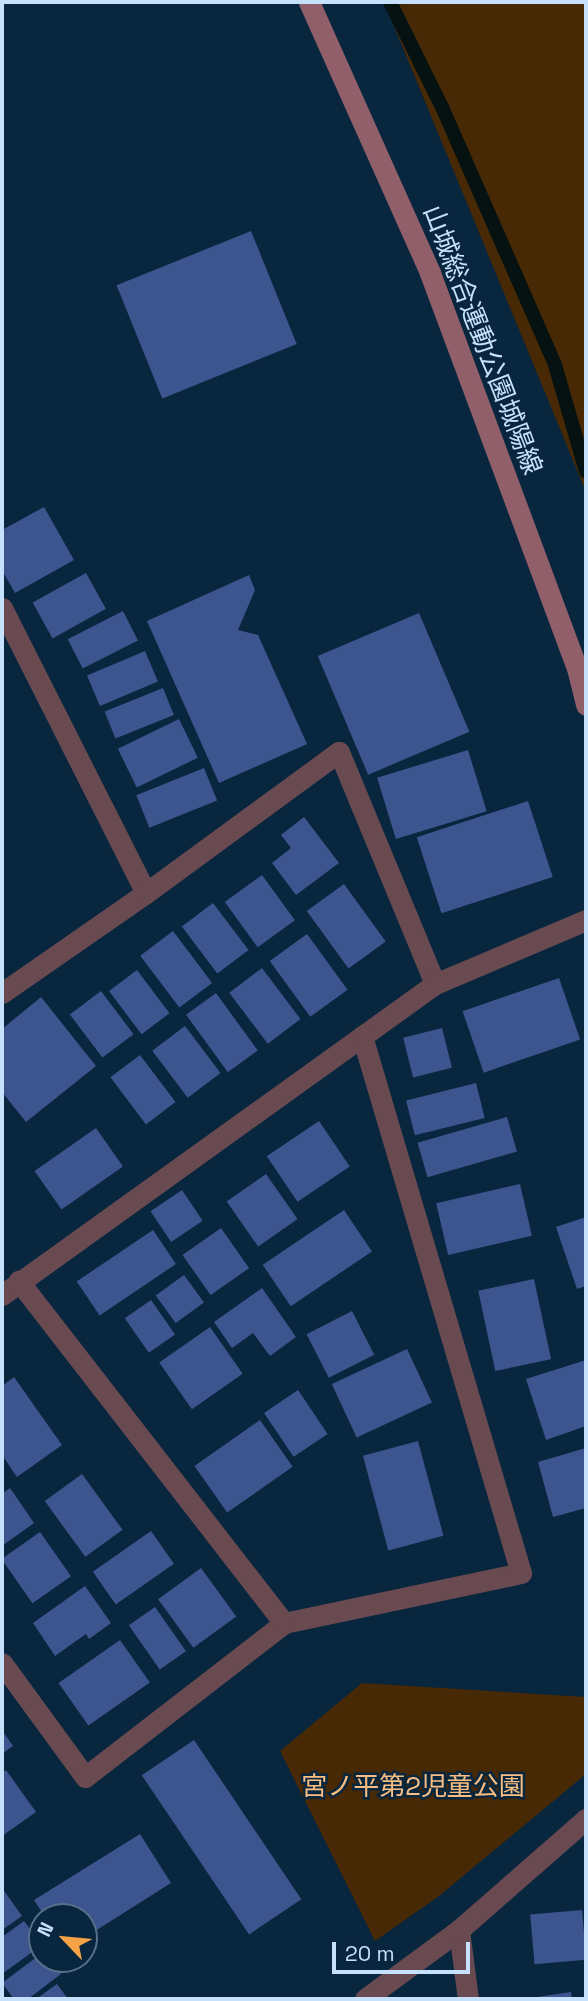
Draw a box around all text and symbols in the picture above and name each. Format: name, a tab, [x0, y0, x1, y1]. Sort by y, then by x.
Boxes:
street label: 山城総合運動公園城陽線	[416, 201, 548, 479]
park label: 宮ノ平第2児童公園	[301, 1771, 525, 1803]
north arrow	[28, 1903, 98, 1973]
text: N	[31, 1918, 59, 1941]
scale bar	[336, 1927, 474, 1971]
text: 20 m	[345, 1940, 395, 1967]

